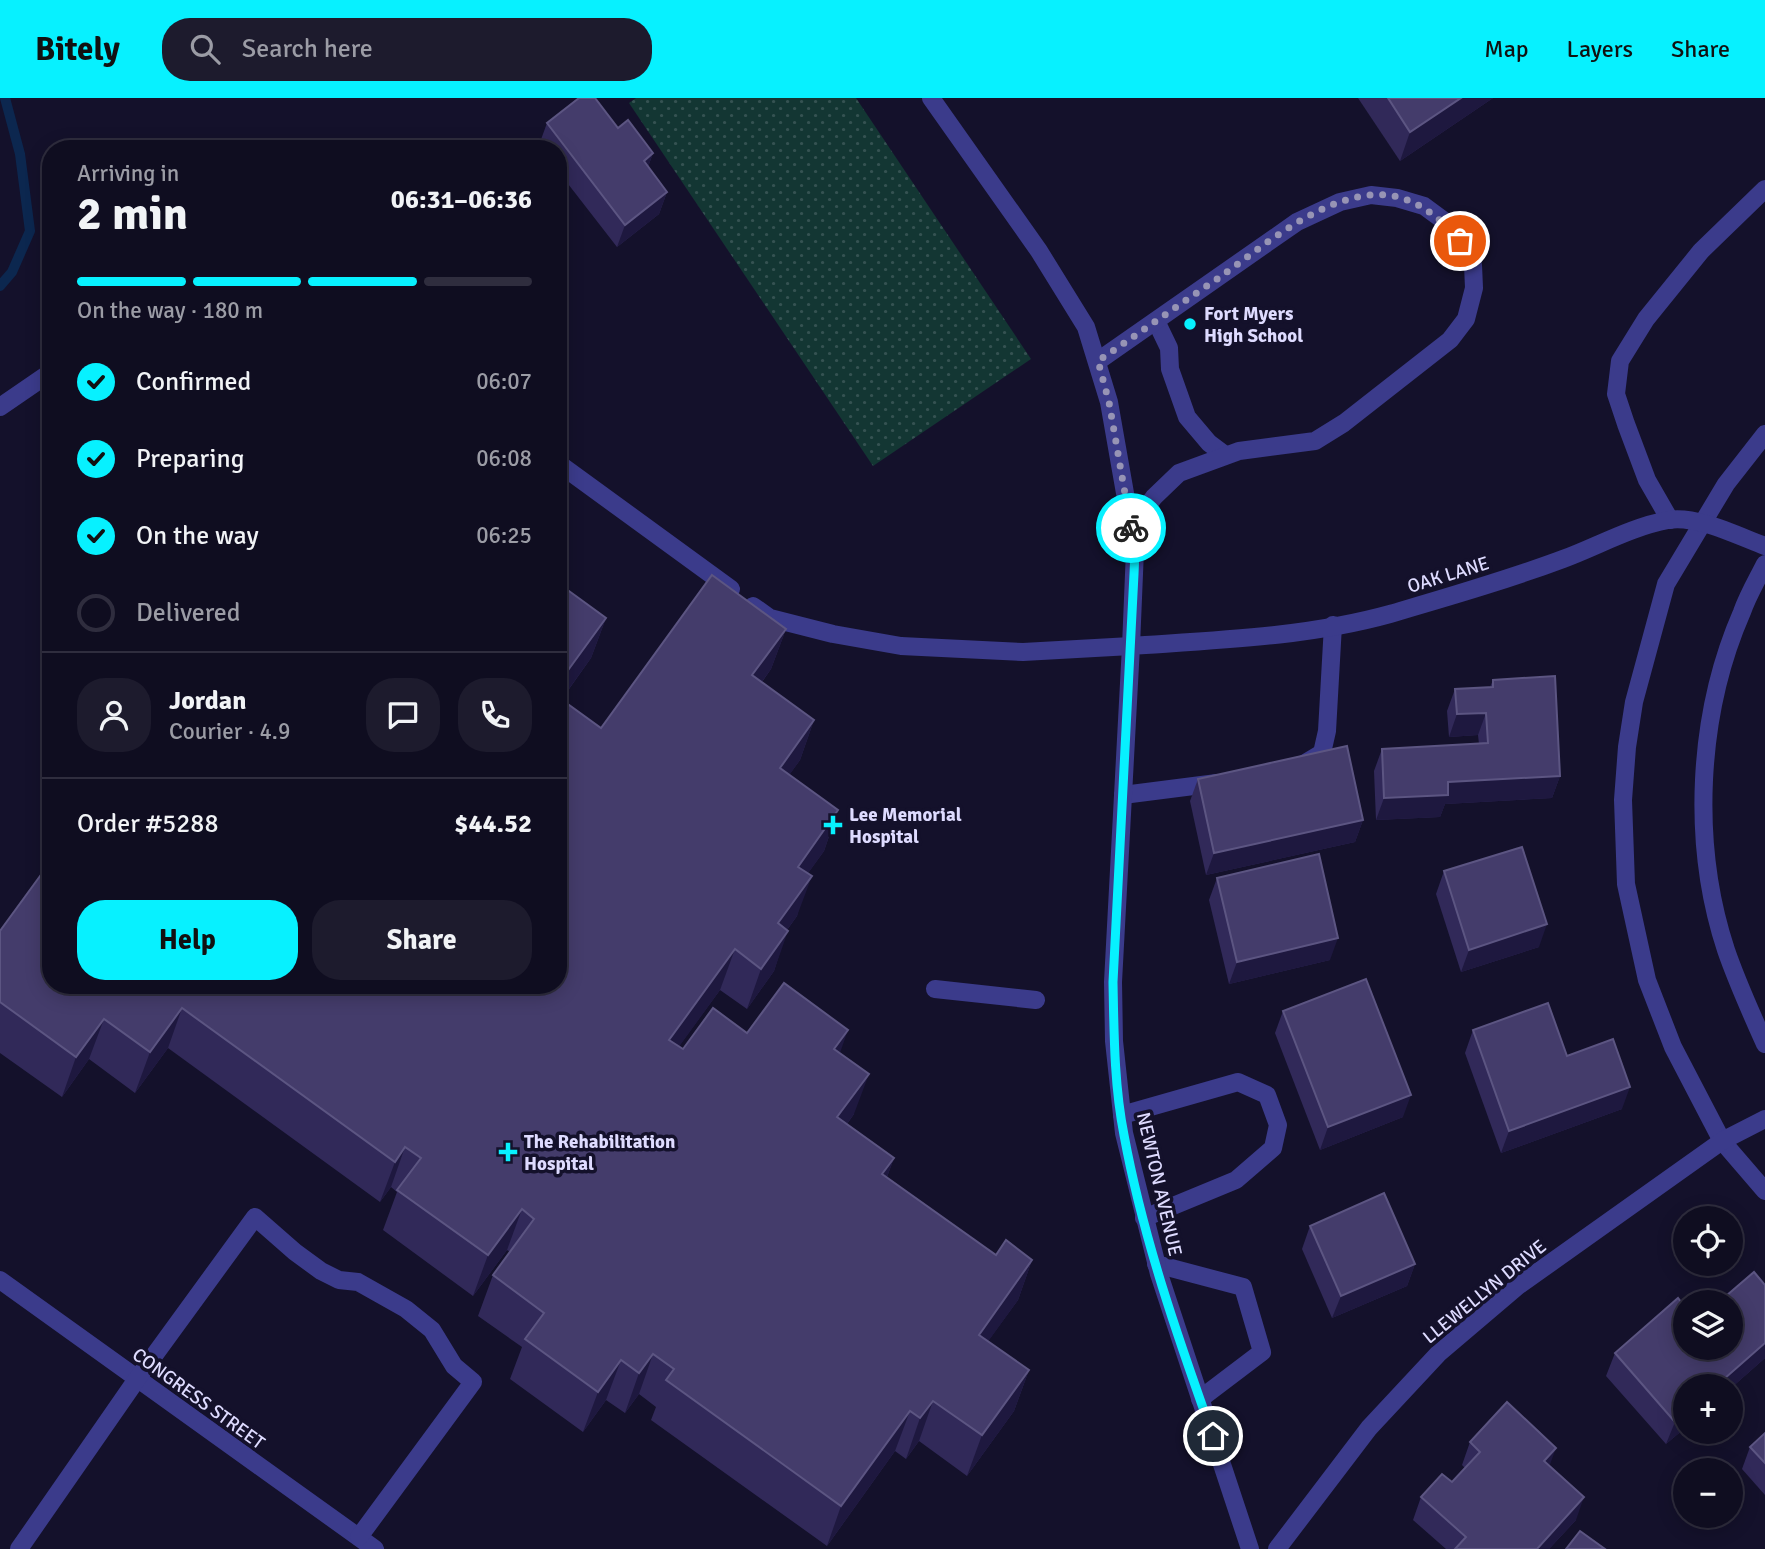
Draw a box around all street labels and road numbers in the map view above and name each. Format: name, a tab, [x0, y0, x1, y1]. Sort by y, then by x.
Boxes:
street label: OAK LANE	[1404, 551, 1492, 599]
street label: NEWTON AVENUE	[1131, 1110, 1187, 1259]
street label: LLEWELLYN DRIVE	[1418, 1234, 1551, 1349]
street label: CONGRESS STREET	[127, 1343, 270, 1455]

